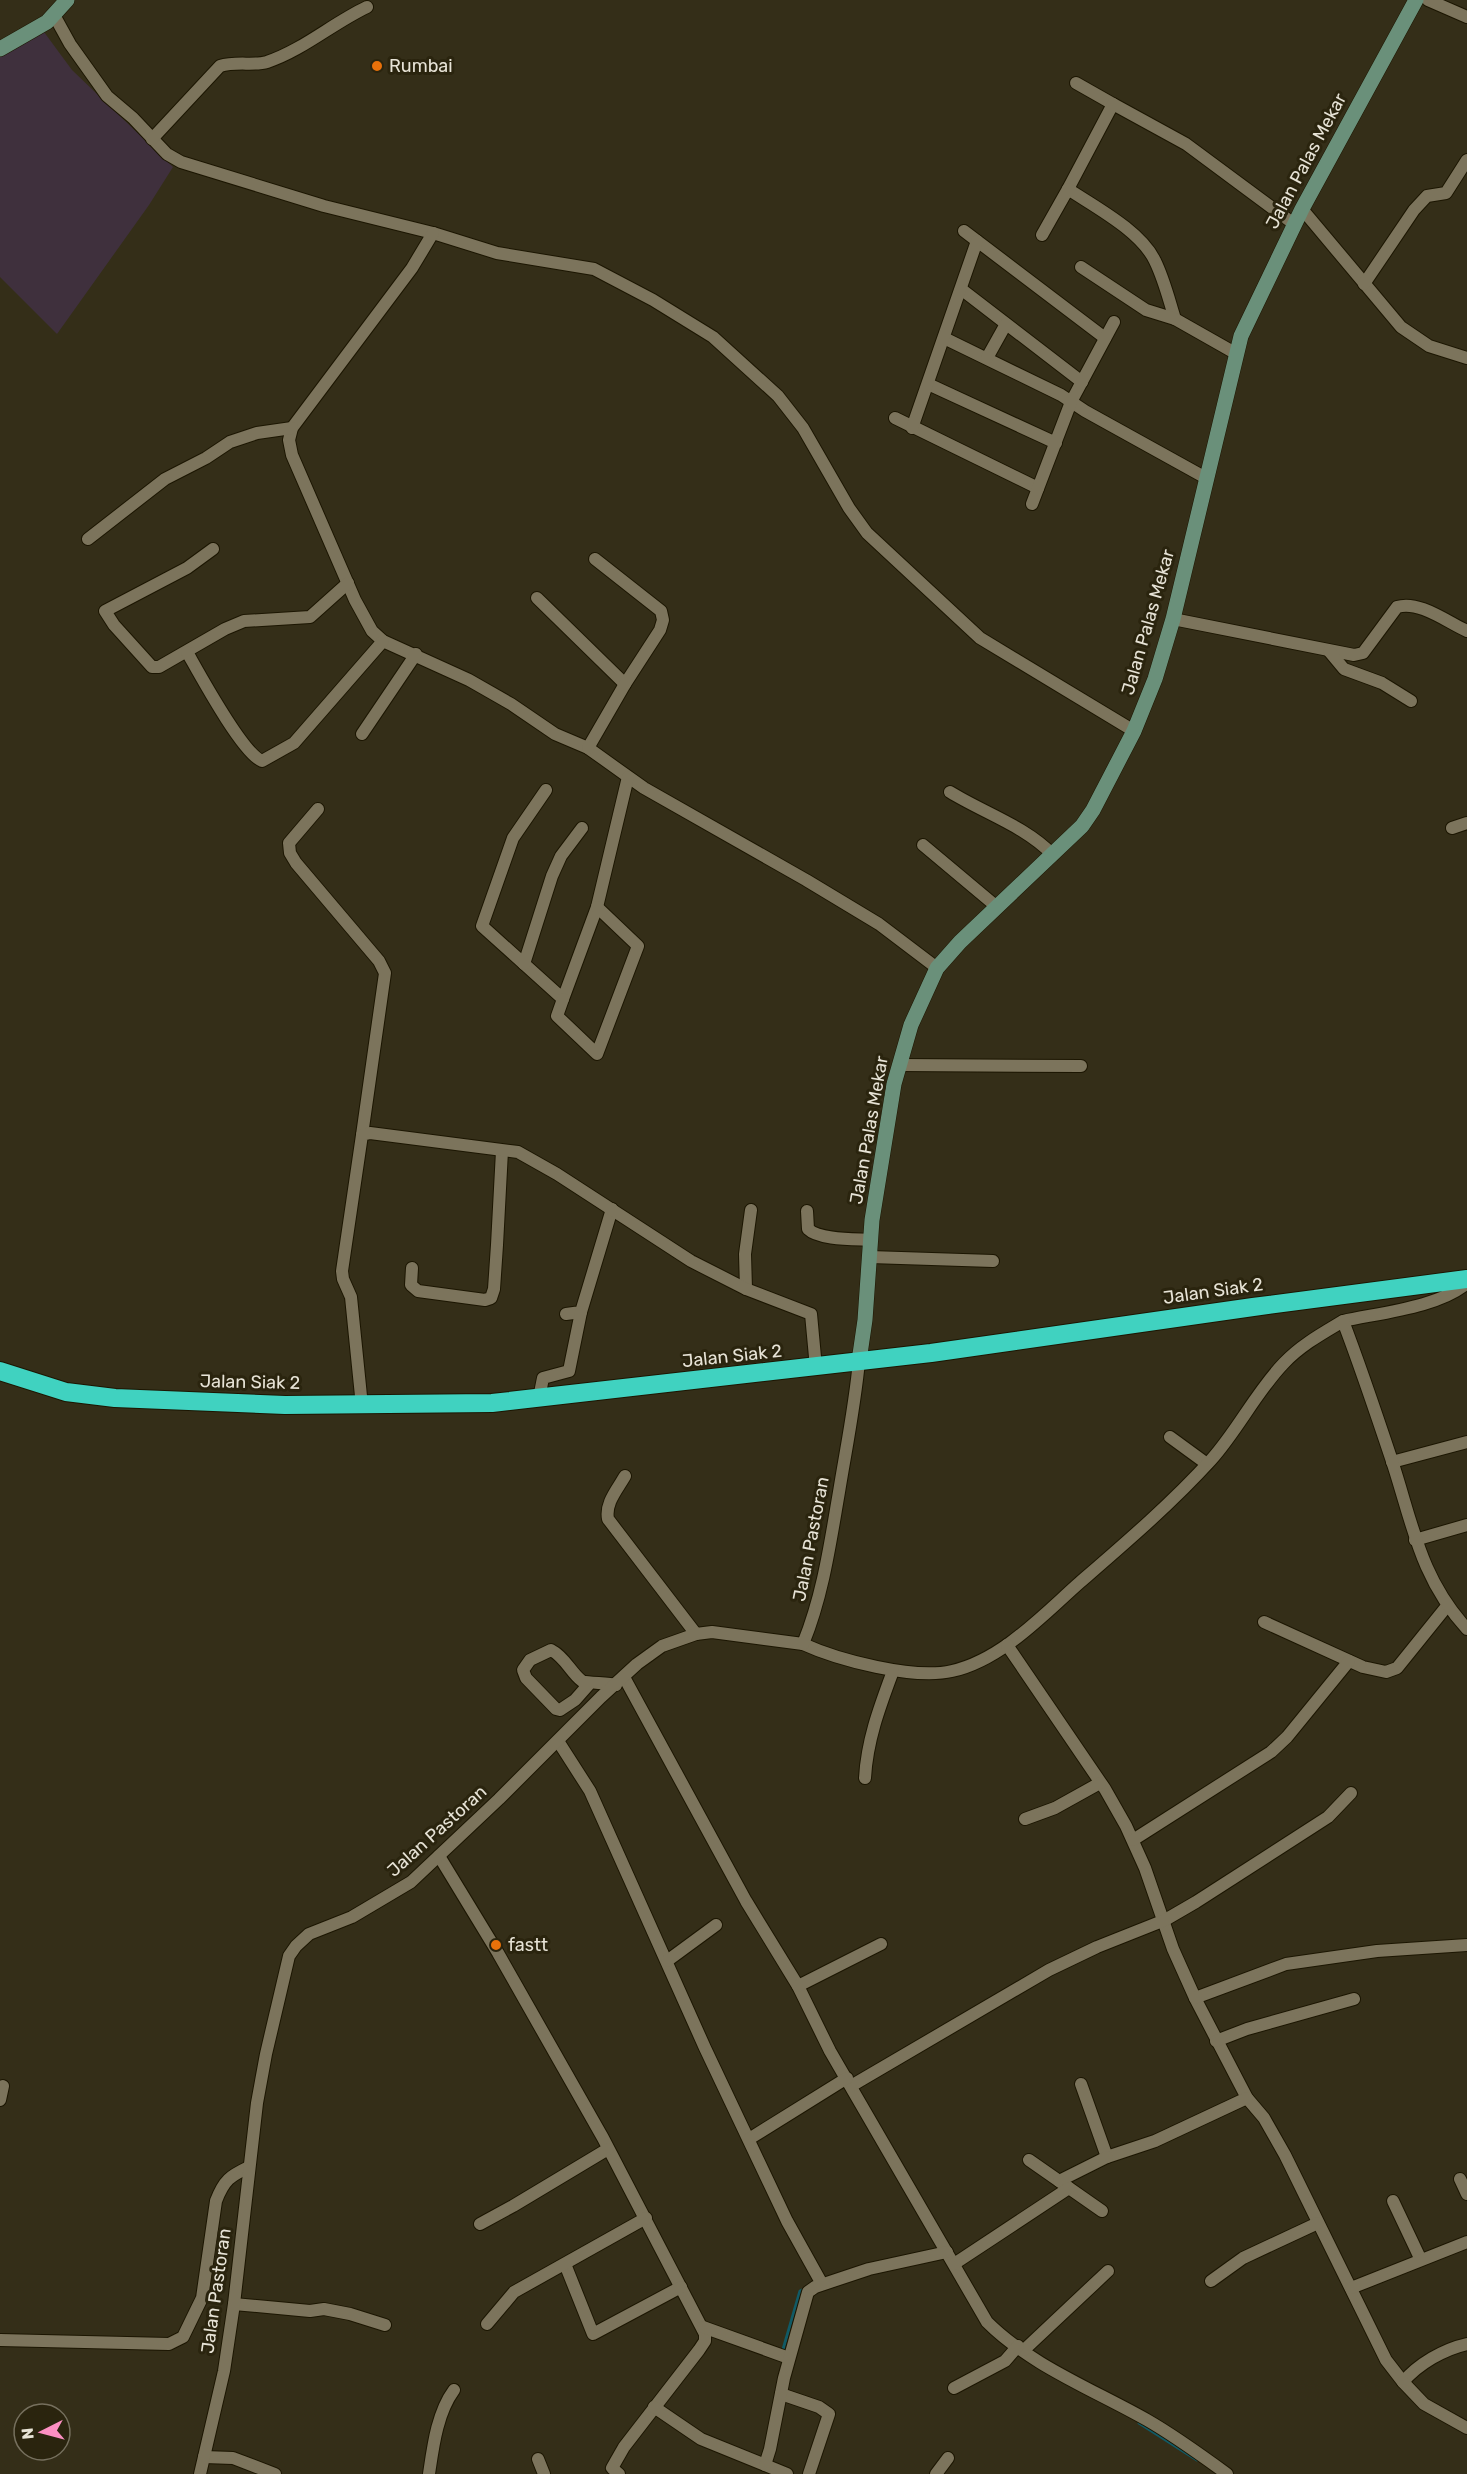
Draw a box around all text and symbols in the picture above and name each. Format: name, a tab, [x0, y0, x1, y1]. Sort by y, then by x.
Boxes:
place label: Rumbai	[389, 55, 453, 77]
marker: Rumbai	[370, 59, 384, 73]
street label: Jalan Palas Mekar	[1261, 89, 1351, 233]
street label: Jalan Palas Mekar	[1117, 547, 1179, 697]
street label: Jalan Palas Mekar	[845, 1054, 893, 1206]
street label: Jalan Siak 2	[1162, 1273, 1264, 1309]
street label: Jalan Siak 2	[681, 1340, 783, 1372]
street label: Jalan Siak 2	[200, 1370, 300, 1394]
street label: Jalan Pastoran	[788, 1475, 834, 1603]
street label: Jalan Pastoran	[383, 1781, 491, 1881]
place label: fastt	[508, 1934, 548, 1956]
marker: fastt	[489, 1938, 503, 1952]
street label: Jalan Pastoran	[196, 2227, 236, 2355]
north arrow	[12, 2402, 72, 2462]
text: N	[18, 2427, 38, 2440]

